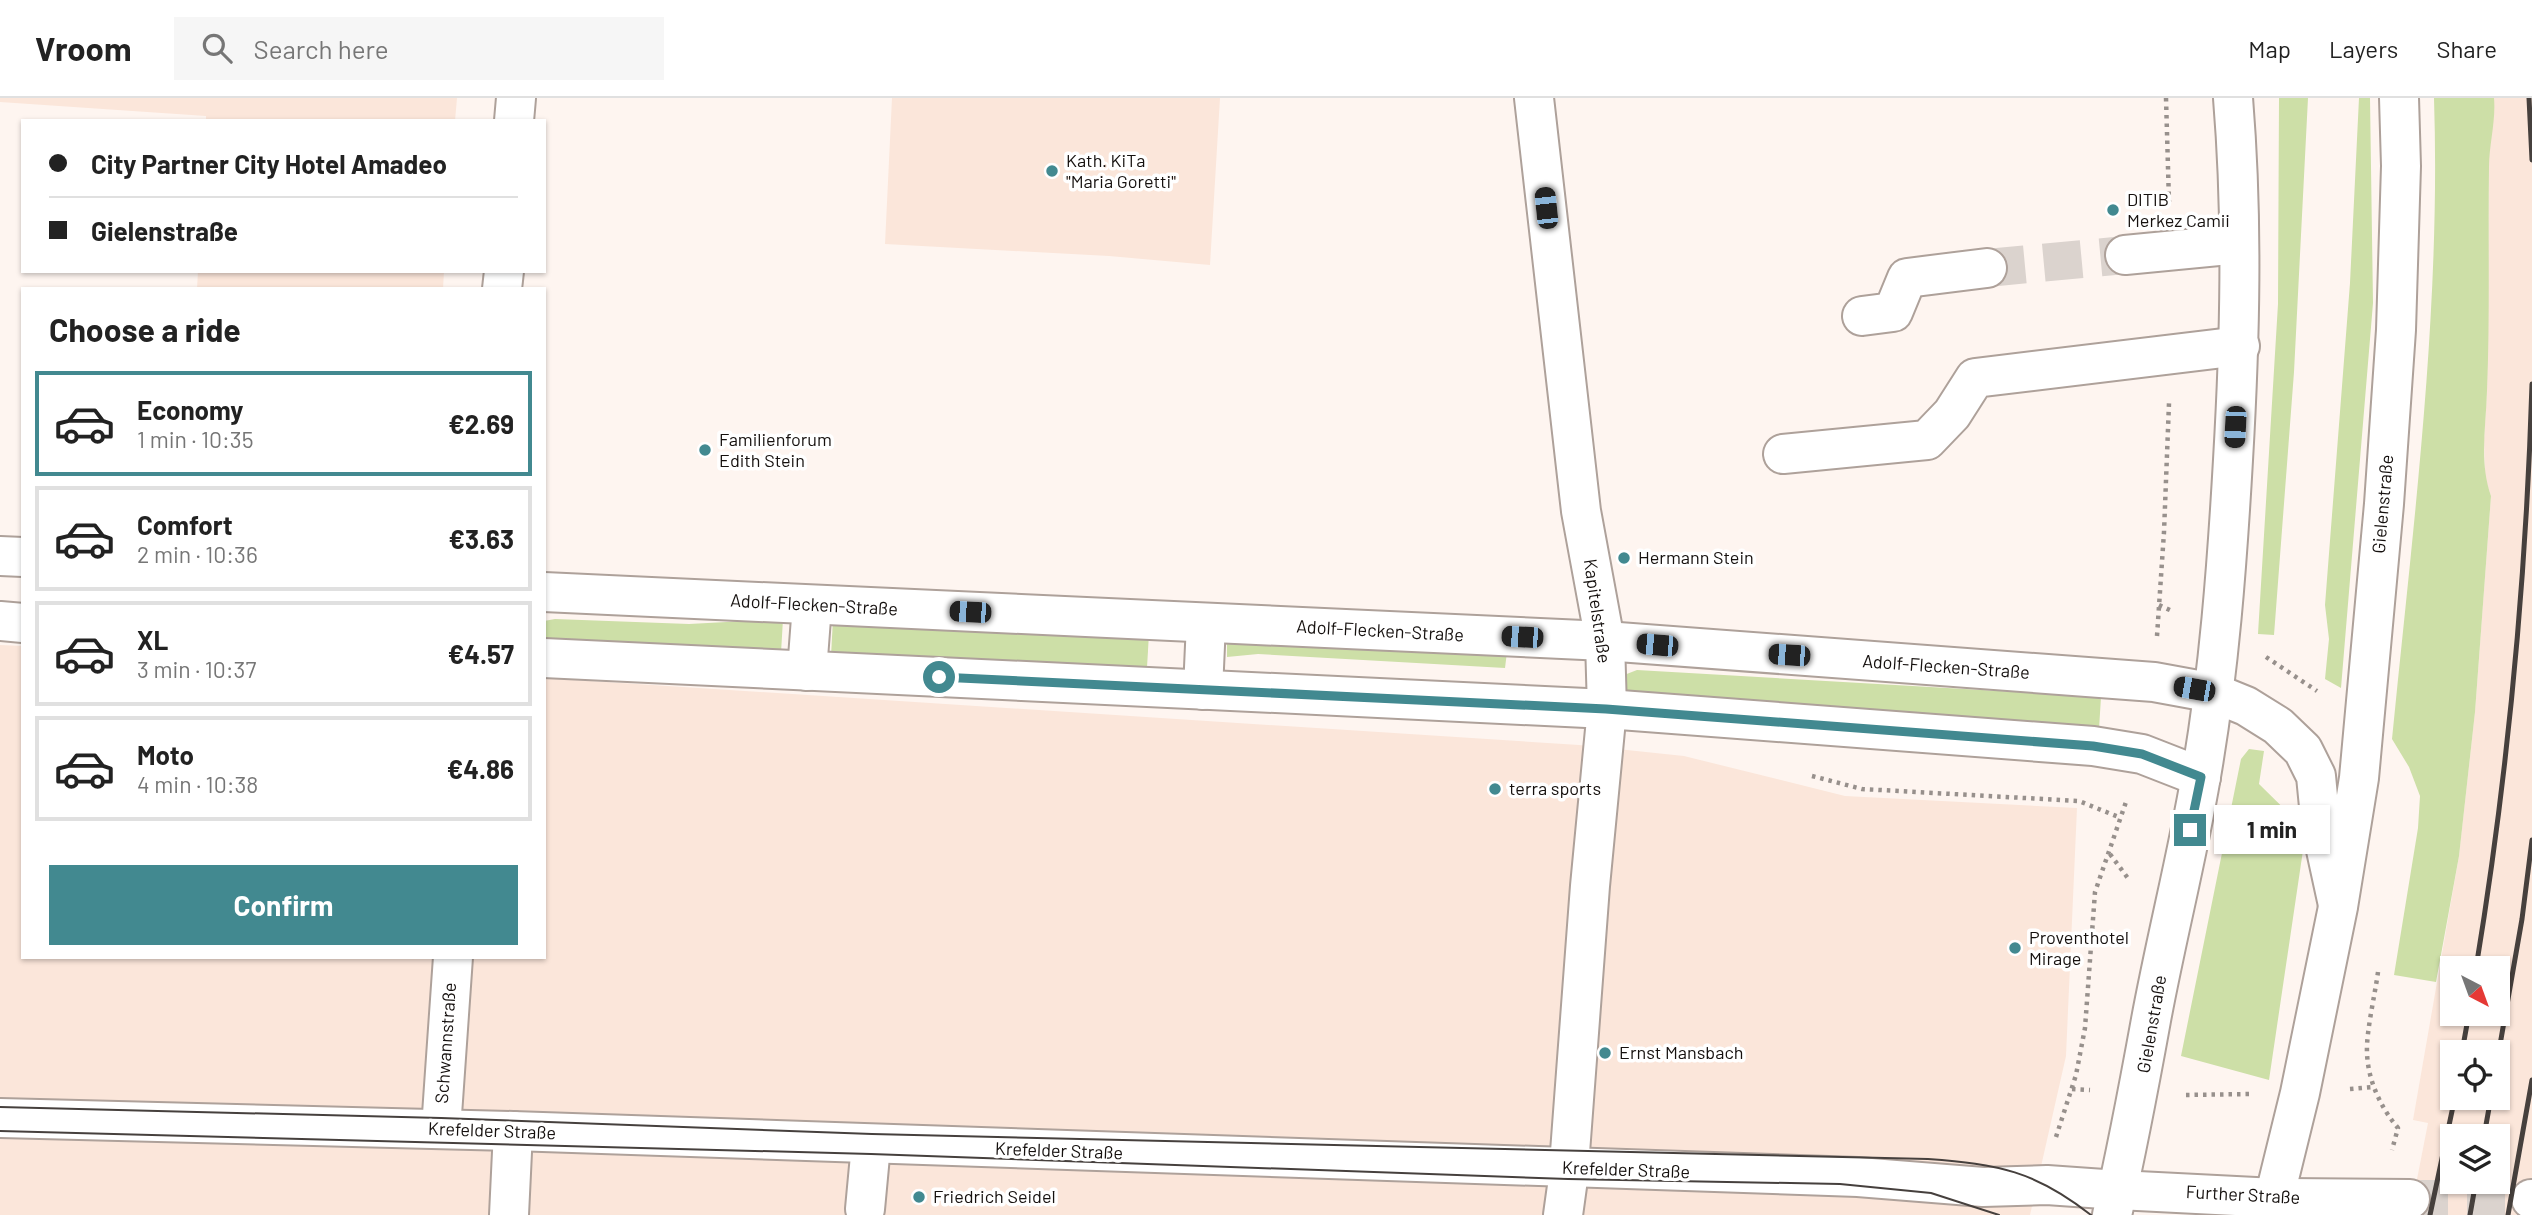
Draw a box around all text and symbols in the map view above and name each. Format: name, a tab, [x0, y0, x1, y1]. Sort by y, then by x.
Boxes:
search box	[174, 17, 664, 80]
text: Vroom	[35, 28, 132, 68]
icon: search	[198, 29, 236, 67]
text: Search here	[254, 33, 389, 64]
text: Map	[2248, 34, 2291, 63]
text: Layers	[2329, 34, 2398, 63]
text: Share	[2436, 34, 2497, 63]
text: City Partner City Hotel Amadeo	[91, 148, 447, 179]
place label: Kath. KiTa "Maria Goretti"	[1066, 149, 1176, 192]
marker: Kath. KiTa "Maria Goretti"	[1044, 163, 1060, 179]
car	[1534, 186, 1559, 230]
place label: DITIB Merkez Camii	[2127, 188, 2230, 231]
marker: DITIB Merkez Camii	[2105, 202, 2121, 218]
text: Gielenstraße	[91, 215, 238, 246]
text: Choose a ride	[49, 310, 241, 348]
icon: car	[53, 392, 116, 455]
text: Economy	[137, 394, 243, 425]
car	[2224, 405, 2247, 449]
text: €2.69	[448, 408, 514, 439]
text: 1 min · 10:35	[137, 425, 253, 453]
place label: Familienforum Edith Stein	[719, 428, 832, 471]
marker: Familienforum Edith Stein	[697, 442, 713, 458]
street label: Gielenstraße	[2367, 454, 2397, 554]
icon: car	[53, 507, 116, 570]
text: Comfort	[137, 509, 233, 540]
text: €3.63	[448, 523, 514, 554]
text: 2 min · 10:36	[137, 540, 258, 568]
place label: Hermann Stein	[1638, 546, 1754, 568]
marker: Hermann Stein	[1616, 550, 1632, 566]
street label: Kapitelstraße	[1580, 557, 1616, 665]
street label: Adolf-Flecken-Straße	[730, 589, 898, 619]
car	[949, 600, 992, 624]
street label: Adolf-Flecken-Straße	[1296, 615, 1464, 645]
icon: car	[53, 622, 116, 685]
text: XL	[137, 624, 168, 655]
car	[1501, 625, 1544, 649]
car	[1636, 633, 1679, 657]
text: €4.57	[448, 638, 514, 669]
car	[1768, 643, 1811, 667]
street label: Adolf-Flecken-Straße	[1862, 649, 2031, 683]
text: 3 min · 10:37	[137, 655, 256, 683]
route start	[923, 661, 955, 693]
car	[2172, 675, 2217, 703]
icon: car	[53, 737, 116, 800]
text: Moto	[137, 739, 194, 770]
text: €4.86	[447, 753, 514, 784]
text: 4 min · 10:38	[137, 770, 258, 798]
place label: terra sports	[1509, 777, 1601, 799]
marker: terra sports	[1487, 781, 1503, 797]
callout: 1 min	[2214, 806, 2330, 854]
route end	[2174, 814, 2206, 846]
text: 1 min	[2247, 815, 2297, 843]
button: Confirm	[49, 865, 518, 945]
place label: Proventhotel Mirage	[2029, 926, 2129, 969]
marker: Proventhotel Mirage	[2007, 940, 2023, 956]
north arrow	[2440, 956, 2510, 1026]
map controls	[2440, 956, 2510, 1194]
street label: Gielenstraße	[2132, 973, 2170, 1075]
street label: Schwannstraße	[430, 982, 460, 1104]
button: locate	[2440, 1040, 2510, 1110]
place label: Ernst Mansbach	[1619, 1041, 1743, 1063]
marker: Ernst Mansbach	[1597, 1045, 1613, 1061]
street label: Krefelder Straße	[428, 1117, 556, 1143]
button: layers	[2440, 1124, 2510, 1194]
street label: Krefelder Straße	[995, 1137, 1123, 1163]
street label: Krefelder Straße	[1562, 1156, 1690, 1182]
street label: Further Straße	[2185, 1180, 2301, 1208]
place label: Friedrich Seidel	[933, 1185, 1056, 1207]
marker: Friedrich Seidel	[911, 1189, 927, 1205]

